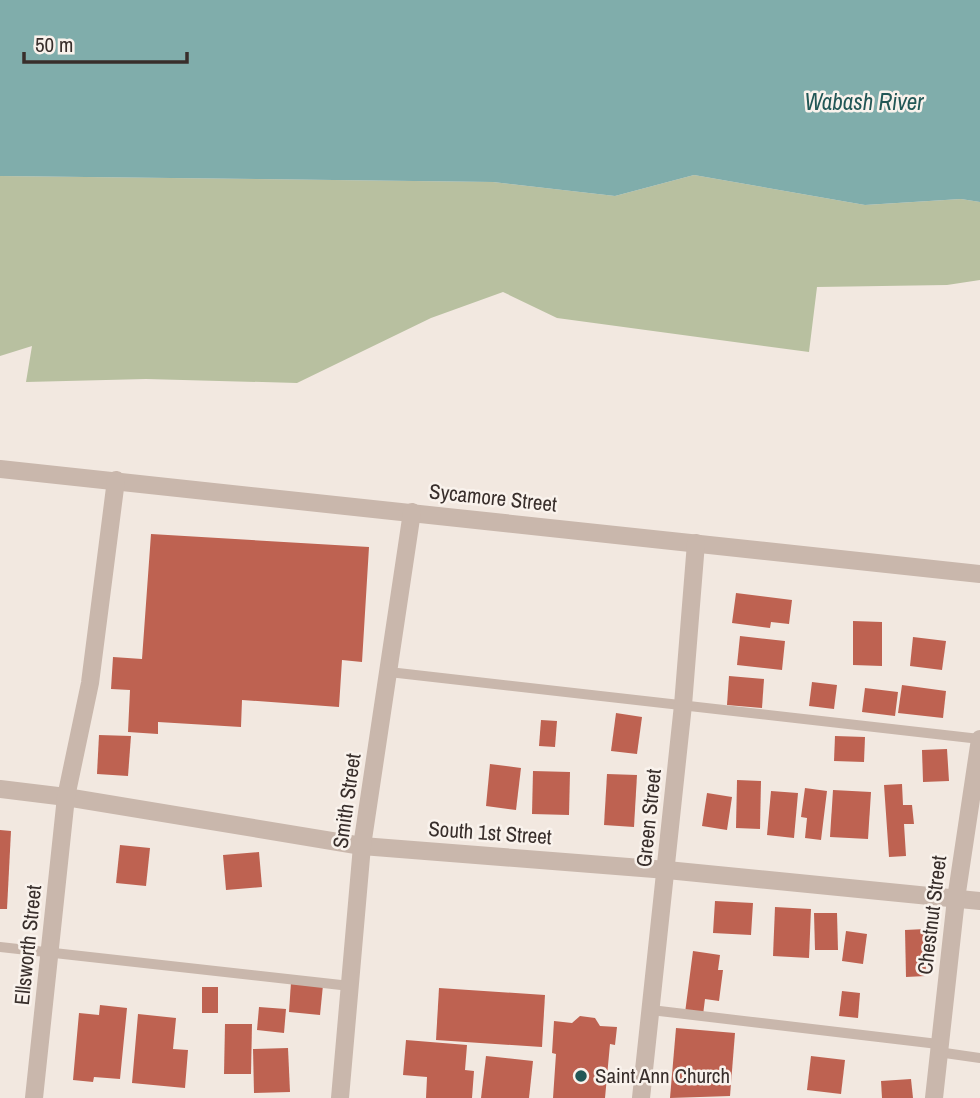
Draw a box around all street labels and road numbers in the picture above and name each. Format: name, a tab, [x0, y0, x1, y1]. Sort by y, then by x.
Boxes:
street label: Sycamore Street	[428, 476, 559, 519]
street label: Smith Street	[325, 751, 368, 850]
street label: Green Street	[629, 767, 668, 868]
street label: South 1st Street	[427, 814, 553, 851]
street label: Chestnut Street	[910, 854, 953, 976]
street label: Ellsworth Street	[7, 883, 48, 1006]

